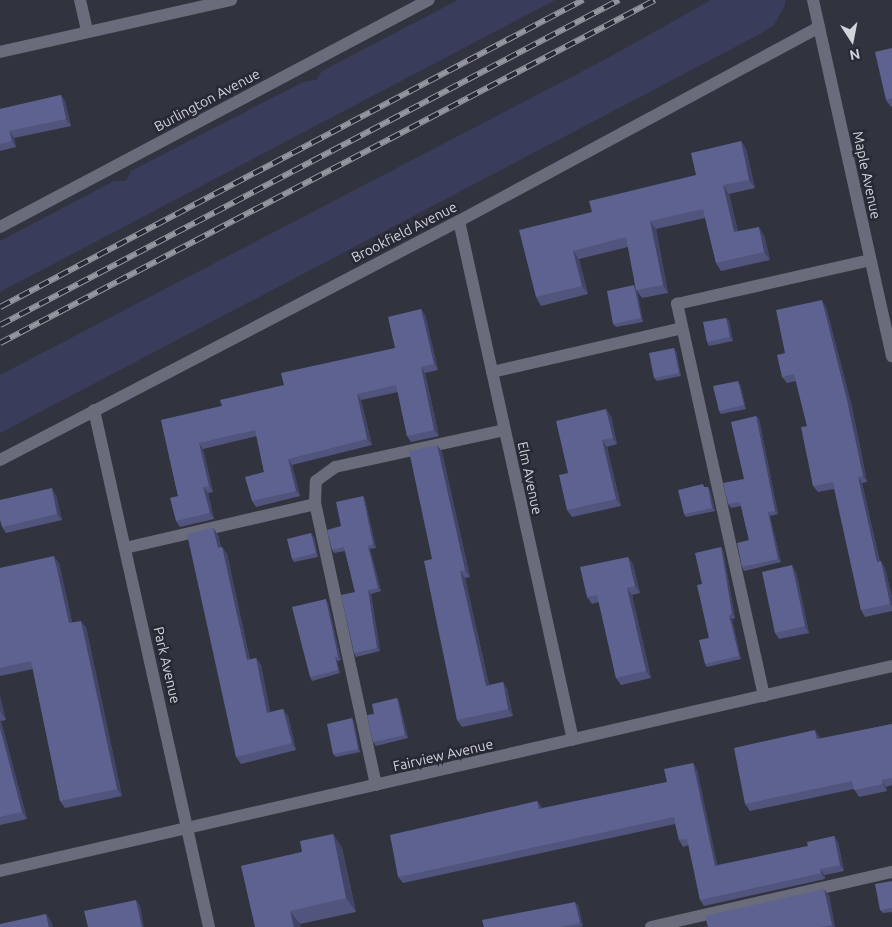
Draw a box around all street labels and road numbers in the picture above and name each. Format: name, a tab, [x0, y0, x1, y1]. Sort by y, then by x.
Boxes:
street label: Burlington Avenue	[151, 65, 263, 135]
street label: Maple Avenue	[849, 130, 885, 220]
street label: Brookfield Avenue	[348, 198, 460, 266]
street label: Elm Avenue	[514, 440, 546, 516]
street label: Park Avenue	[150, 625, 184, 705]
street label: Fairview Avenue	[391, 735, 495, 775]

